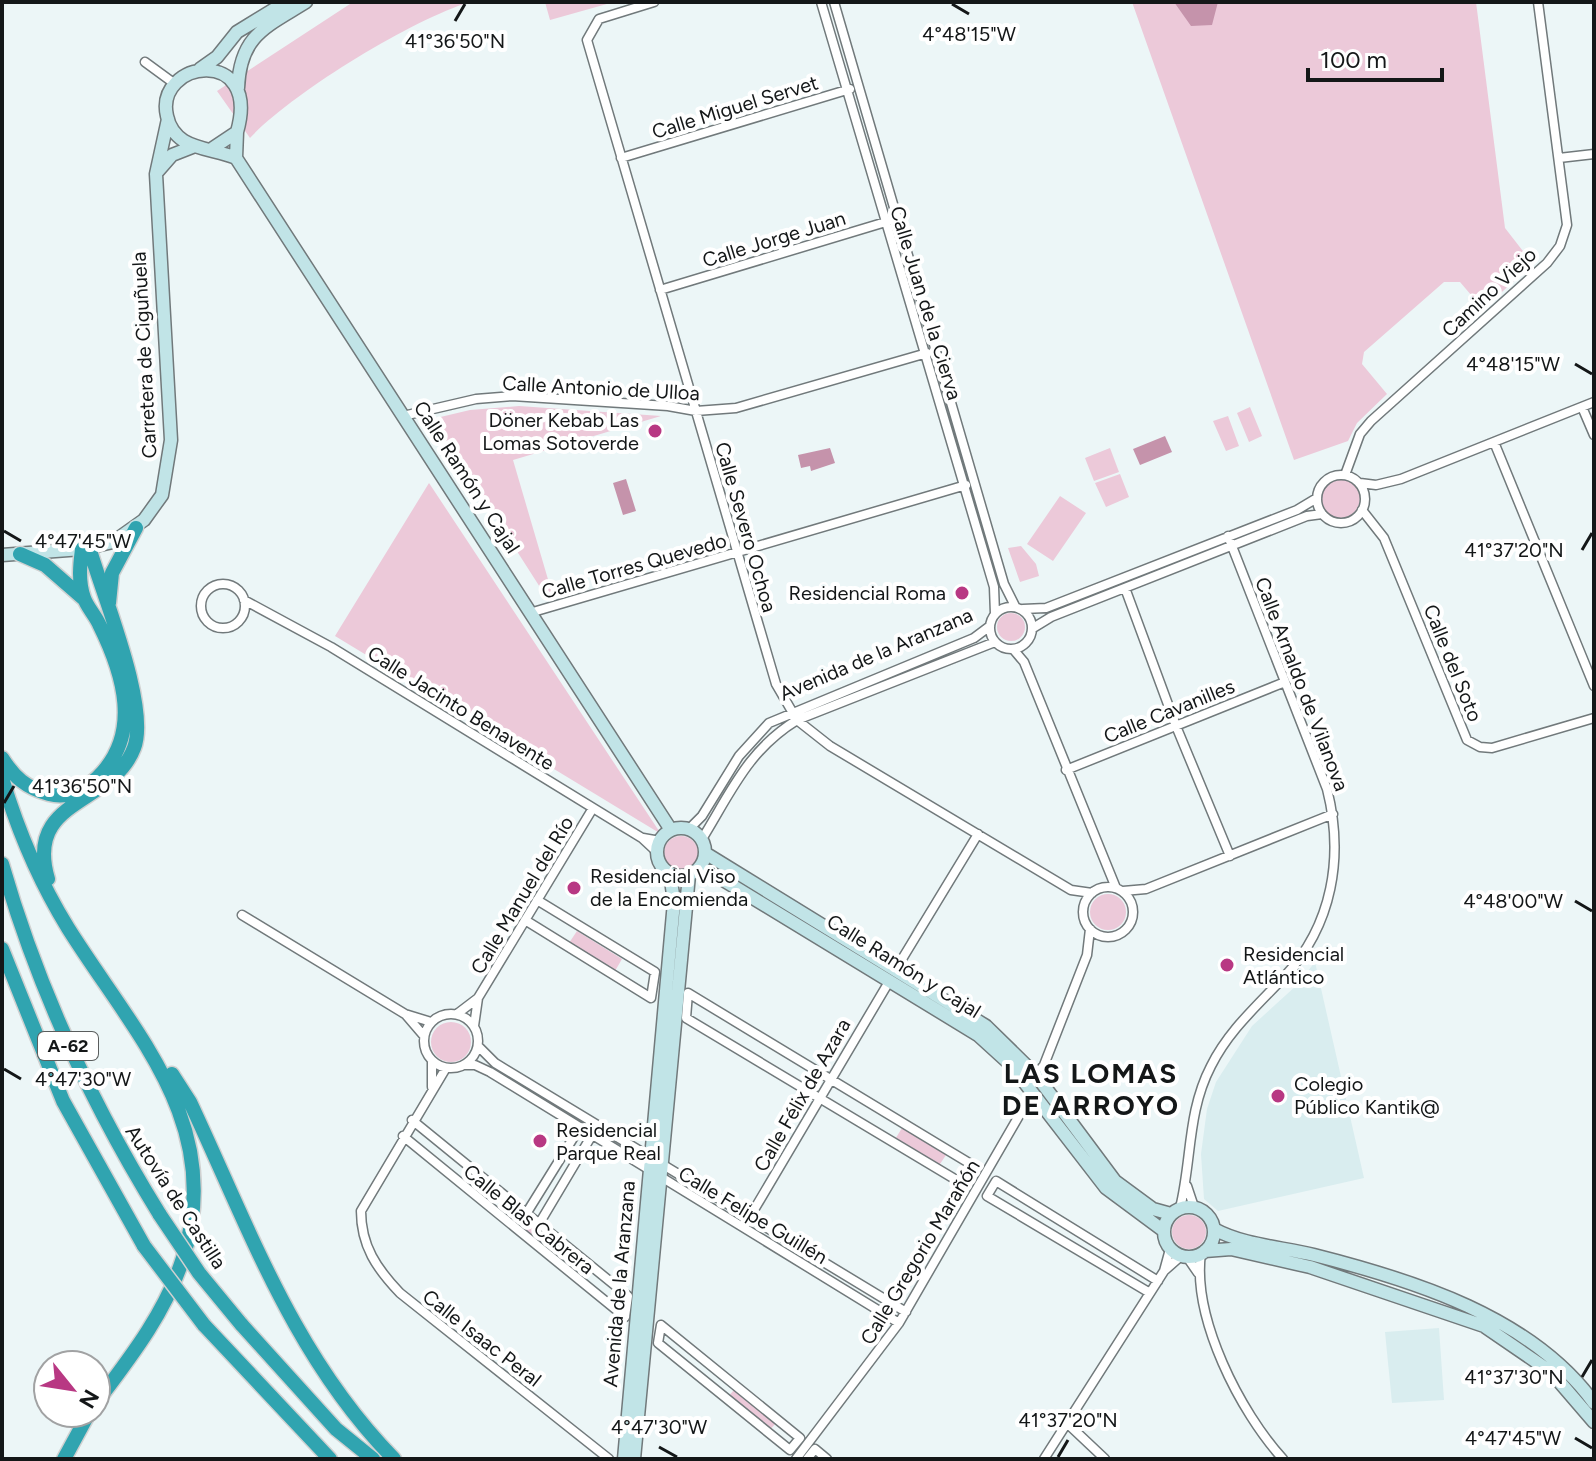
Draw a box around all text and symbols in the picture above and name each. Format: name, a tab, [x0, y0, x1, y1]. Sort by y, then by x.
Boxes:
text: 4°48'15"W	[922, 22, 1016, 46]
text: 41°36'50"N	[405, 29, 505, 53]
scale bar	[1308, 32, 1442, 82]
text: 100 m	[1320, 45, 1387, 74]
street label: Calle Miguel Servet	[649, 70, 821, 144]
street label: Calle Juan de la Cierva	[885, 203, 967, 403]
street label: Calle Jorge Juan	[700, 206, 848, 272]
street label: Camino Viejo	[1437, 242, 1541, 342]
street label: Carretera de Ciguñuela	[127, 251, 161, 459]
text: 4°48'15"W	[1466, 352, 1560, 376]
street label: Calle Antonio de Ulloa	[502, 371, 700, 405]
street label: Calle Ramón y Cajal	[409, 396, 525, 558]
place label: Döner Kebab Las Lomas Sotoverde	[482, 408, 639, 455]
marker: Döner Kebab Las Lomas Sotoverde	[646, 422, 664, 440]
street label: Calle Severo Ochoa	[710, 439, 782, 615]
street label: Calle Torres Quevedo	[539, 528, 729, 604]
text: 4°47'45"W	[35, 529, 131, 553]
text: 41°37'20"N	[1464, 538, 1564, 562]
street label: Calle Arnaldo de Vilanova	[1250, 574, 1354, 794]
place label: Residencial Roma	[788, 581, 946, 605]
marker: Residencial Roma	[953, 584, 971, 602]
street label: Calle del Soto	[1419, 601, 1487, 725]
street label: Avenida de la Aranzana	[776, 602, 976, 706]
street label: Calle Jacinto Benavente	[363, 641, 559, 775]
street label: Calle Cavanilles	[1100, 674, 1238, 748]
text: 41°36'50"N	[32, 774, 132, 798]
street label: Calle Manuel del Río	[465, 812, 579, 978]
place label: Residencial Viso de la Encomienda	[590, 864, 748, 911]
marker: Residencial Viso de la Encomienda	[565, 879, 583, 897]
text: 4°48'00"W	[1463, 889, 1563, 913]
street label: Calle Ramón y Cajal	[823, 909, 985, 1023]
place label: Residencial Atlántico	[1243, 942, 1344, 989]
marker: Residencial Atlántico	[1218, 956, 1236, 974]
street label: Calle Félix de Azara	[748, 1014, 856, 1176]
road number: A-62	[38, 1032, 98, 1060]
district label: LAS LOMAS DE ARROYO	[1002, 1056, 1180, 1122]
text: 4°47'30"W	[35, 1067, 131, 1091]
place label: Colegio Público Kantik@	[1294, 1072, 1440, 1119]
marker: Colegio Público Kantik@	[1269, 1087, 1287, 1105]
place label: Residencial Parque Real	[556, 1118, 661, 1165]
street label: Autovía de Castilla	[121, 1121, 231, 1273]
marker: Residencial Parque Real	[531, 1132, 549, 1150]
street label: Calle Gregorio Marañón	[855, 1155, 985, 1349]
street label: Calle Blas Cabrera	[459, 1159, 599, 1279]
street label: Calle Felipe Guillén	[674, 1161, 832, 1269]
street label: Avenida de la Aranzana	[598, 1180, 640, 1388]
street label: Calle Isaac Peral	[418, 1284, 546, 1392]
north arrow	[32, 1349, 112, 1429]
text: 41°37'30"N	[1464, 1365, 1564, 1389]
text: N	[73, 1385, 105, 1413]
text: 41°37'20"N	[1018, 1408, 1118, 1432]
text: 4°47'30"W	[611, 1415, 707, 1439]
text: 4°47'45"W	[1465, 1426, 1561, 1450]

